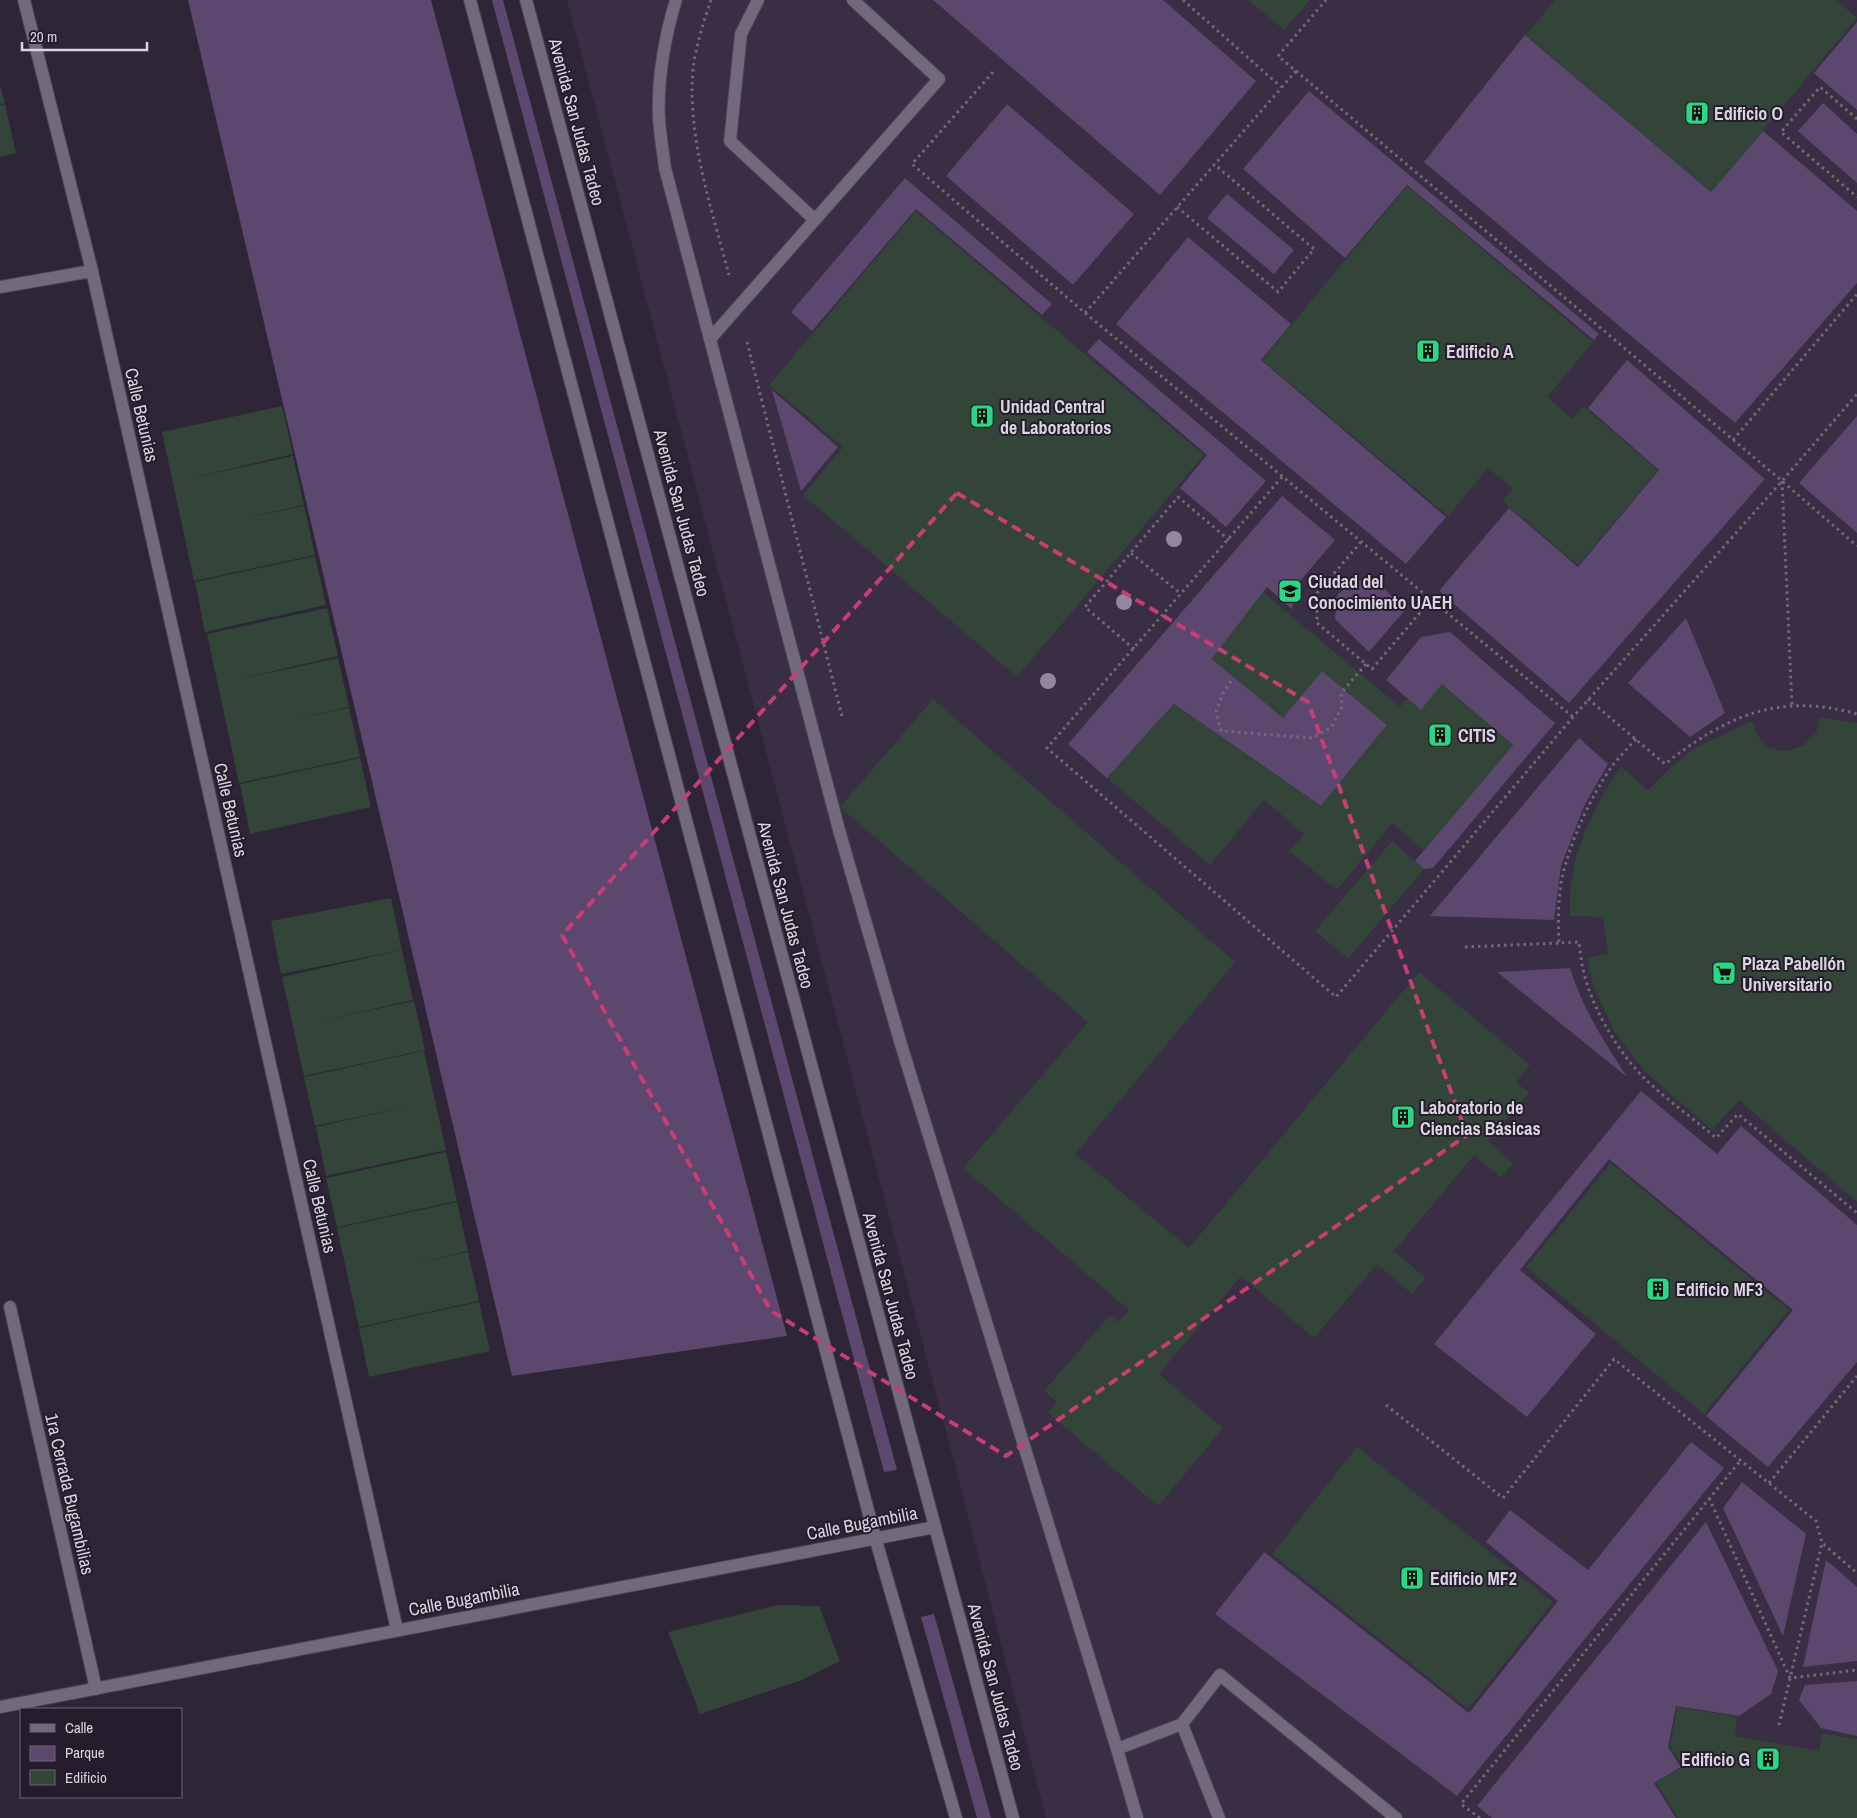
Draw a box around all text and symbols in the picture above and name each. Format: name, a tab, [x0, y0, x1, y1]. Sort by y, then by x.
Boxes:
scale bar	[22, 20, 148, 52]
text: 20 m	[30, 26, 57, 47]
street label: Avenida San Judas Tadeo	[542, 35, 611, 208]
building icon: Edificio O	[1684, 100, 1710, 126]
place label: Edificio O	[1714, 101, 1783, 126]
building icon: Edificio A	[1415, 338, 1441, 364]
place label: Edificio A	[1446, 339, 1514, 364]
street label: Calle Betunias	[119, 365, 165, 465]
place label: Unidad Central de Laboratorios	[1000, 394, 1112, 440]
building icon: Unidad Central de Laboratorios	[969, 403, 995, 429]
street label: Avenida San Judas Tadeo	[647, 426, 716, 599]
place label: Ciudad del Conocimiento UAEH	[1308, 569, 1452, 615]
school or university icon: Ciudad del Conocimiento UAEH	[1277, 578, 1303, 604]
building icon: CITIS	[1427, 722, 1453, 748]
place label: CITIS	[1458, 723, 1496, 748]
street label: Calle Betunias	[208, 760, 254, 860]
street label: Avenida San Judas Tadeo	[751, 818, 820, 991]
place label: Plaza Pabellón Universitario	[1742, 951, 1845, 997]
supermarket icon: Plaza Pabellón Universitario	[1711, 960, 1737, 986]
place label: Laboratorio de Ciencias Básicas	[1420, 1095, 1541, 1141]
building icon: Laboratorio de Ciencias Básicas	[1390, 1104, 1416, 1130]
street label: Calle Betunias	[297, 1156, 343, 1256]
street label: Avenida San Judas Tadeo	[856, 1209, 925, 1382]
building icon: Edificio MF3	[1645, 1276, 1671, 1302]
place label: Edificio MF3	[1676, 1277, 1763, 1302]
street label: 1ra Cerrada Bugambilias	[39, 1411, 101, 1577]
street label: Calle Bugambilia	[804, 1500, 920, 1546]
building icon: Edificio MF2	[1399, 1565, 1425, 1591]
place label: Edificio MF2	[1430, 1566, 1517, 1591]
street label: Calle Bugambilia	[406, 1576, 522, 1622]
street label: Avenida San Judas Tadeo	[961, 1600, 1030, 1773]
legend	[20, 1708, 182, 1798]
text: Calle	[65, 1717, 93, 1738]
text: Parque	[65, 1742, 105, 1763]
building icon: Edificio G	[1755, 1746, 1781, 1772]
place label: Edificio G	[1681, 1747, 1750, 1772]
text: Edificio	[65, 1767, 107, 1788]

